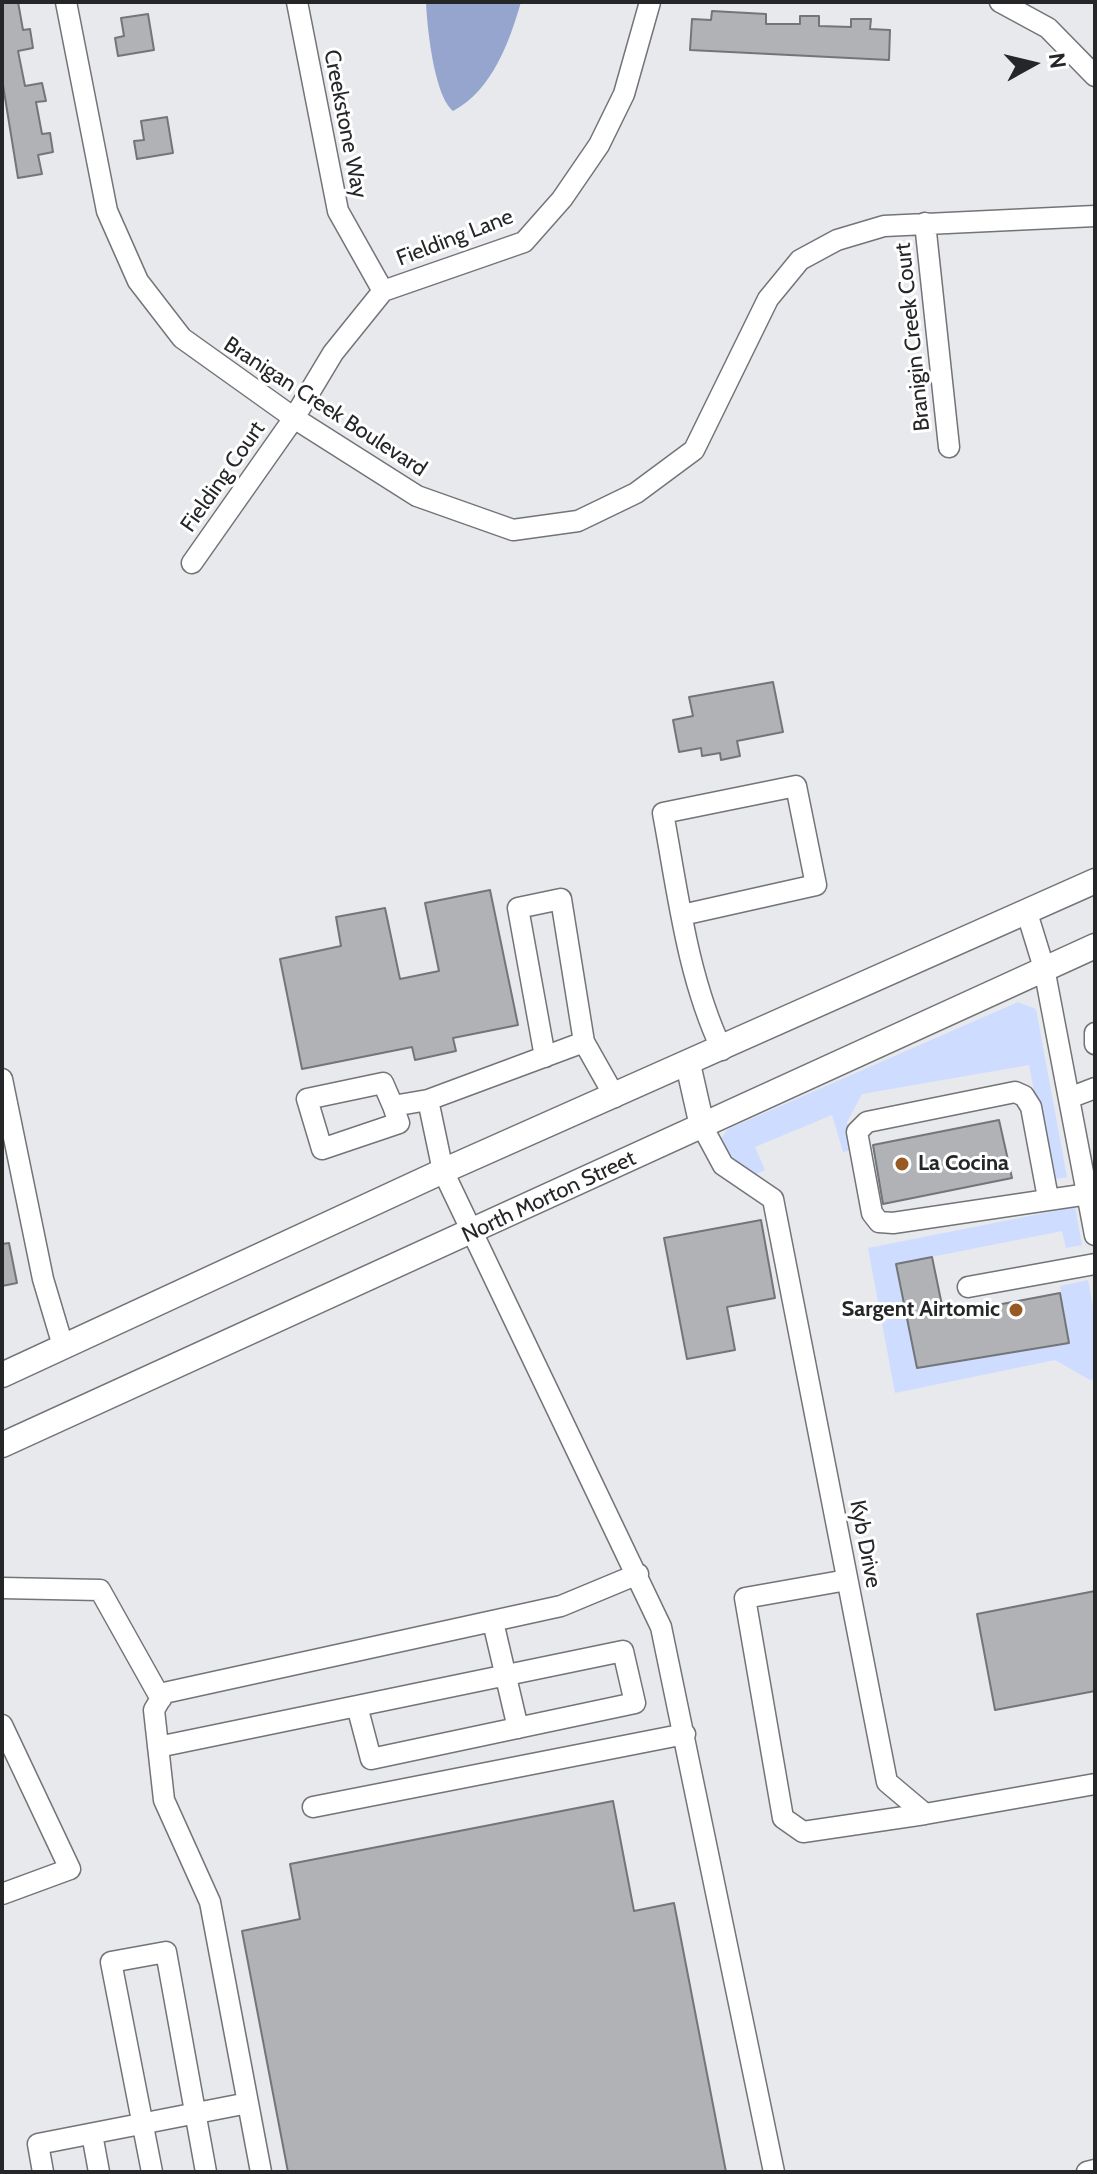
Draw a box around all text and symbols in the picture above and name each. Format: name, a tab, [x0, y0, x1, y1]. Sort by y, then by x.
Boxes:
north arrow	[993, 24, 1073, 104]
street label: Creekstone Way	[318, 48, 372, 200]
text: N	[1043, 51, 1072, 70]
street label: Fielding Lane	[393, 204, 517, 272]
street label: Branigin Creek Court	[890, 242, 936, 432]
street label: Branigan Creek Boulevard	[219, 331, 431, 483]
street label: Fielding Court	[175, 417, 271, 537]
street label: North Morton Street	[458, 1145, 640, 1249]
place label: La Cocina	[918, 1151, 1009, 1177]
marker: La Cocina	[893, 1155, 911, 1173]
place label: Sargent Airtomic	[842, 1297, 1000, 1323]
marker: Sargent Airtomic	[1007, 1301, 1025, 1319]
street label: Kyb Drive	[844, 1498, 886, 1590]

